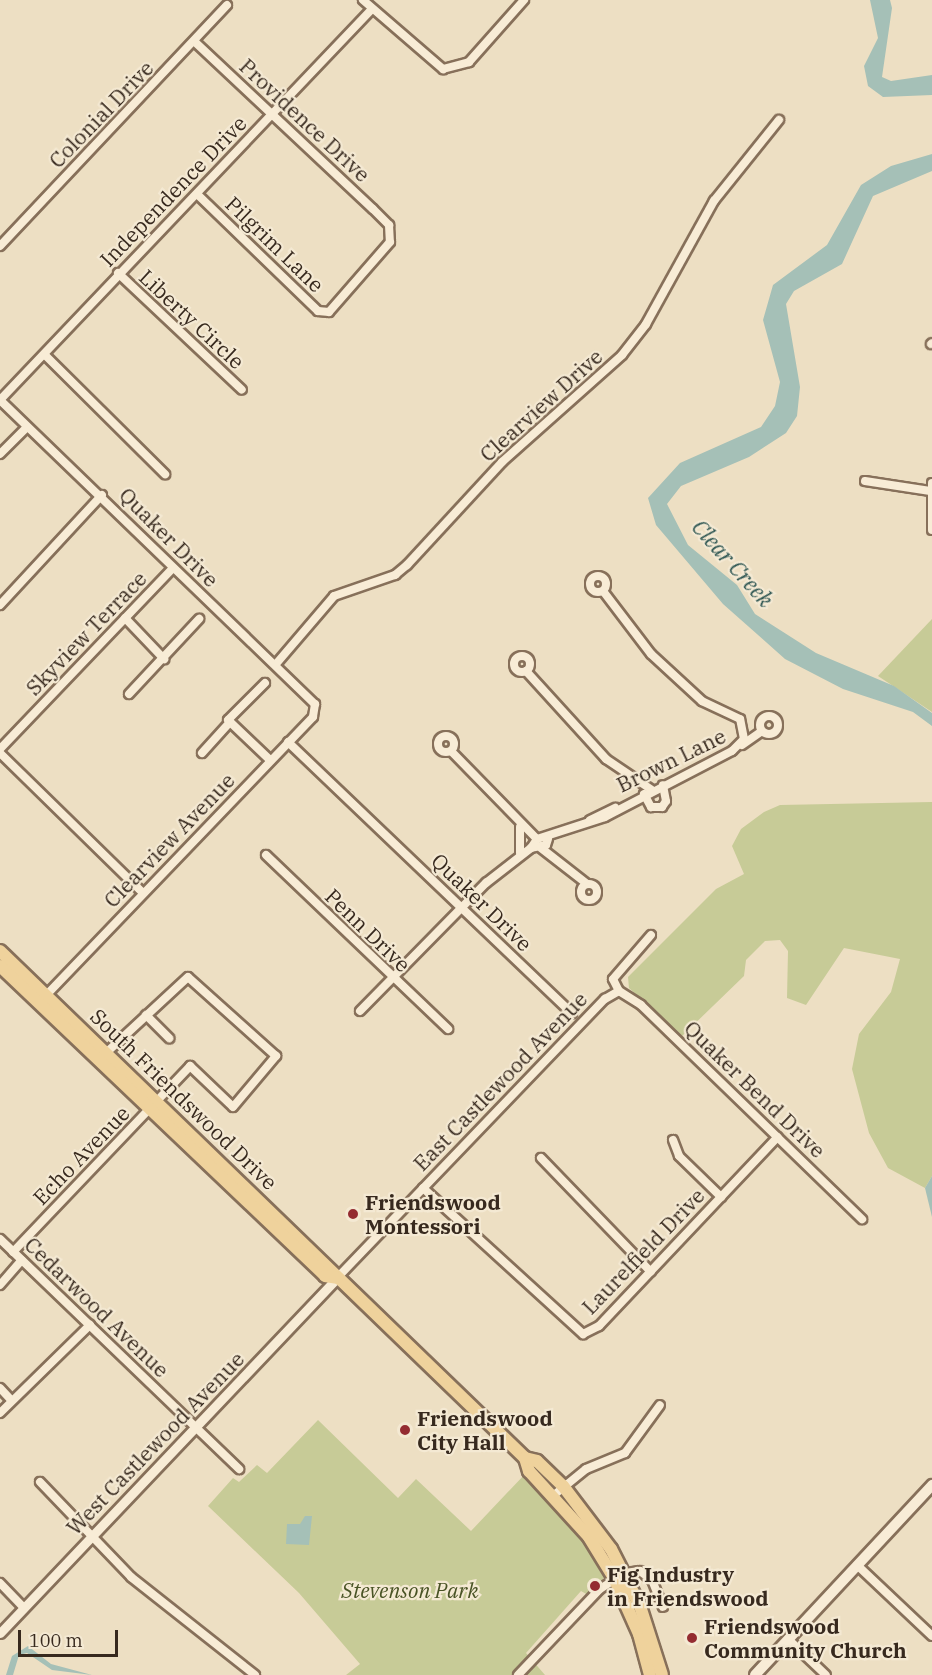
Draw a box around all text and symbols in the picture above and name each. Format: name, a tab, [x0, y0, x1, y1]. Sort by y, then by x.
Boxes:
street label: Providence Drive	[235, 53, 375, 187]
street label: Colonial Drive	[44, 55, 158, 173]
street label: Independence Drive	[95, 110, 251, 272]
street label: Pilgrim Lane	[221, 191, 329, 297]
street label: Liberty Circle	[134, 264, 250, 374]
street label: Clearview Drive	[475, 343, 607, 467]
street label: Quaker Drive	[114, 482, 224, 592]
water label: Clear Creek	[687, 514, 779, 612]
street label: Skyview Terrace	[20, 566, 152, 700]
street label: Brown Lane	[612, 723, 730, 797]
street label: Clearview Avenue	[98, 768, 240, 912]
street label: Quaker Drive	[427, 848, 537, 956]
street label: Penn Drive	[320, 883, 416, 977]
street label: East Castlewood Avenue	[408, 986, 592, 1176]
street label: South Friendswood Drive	[85, 1003, 283, 1195]
street label: Quaker Bend Drive	[679, 1015, 831, 1163]
street label: Echo Avenue	[28, 1100, 134, 1210]
street label: Laurelfield Drive	[577, 1183, 709, 1319]
place label: Friendswood Montessori	[365, 1189, 501, 1239]
marker: Friendswood Montessori	[346, 1207, 360, 1221]
street label: Cedarwood Avenue	[20, 1232, 174, 1382]
street label: West Castlewood Avenue	[61, 1346, 249, 1540]
place label: Friendswood City Hall	[417, 1405, 553, 1455]
marker: Friendswood City Hall	[398, 1423, 412, 1437]
place label: Fig Industry in Friendswood	[607, 1561, 769, 1611]
park label: Stevenson Park	[341, 1577, 479, 1603]
marker: Fig Industry in Friendswood	[588, 1579, 602, 1593]
place label: Friendswood Community Church	[704, 1613, 907, 1663]
scale bar	[21, 1618, 122, 1656]
text: 100 m	[29, 1629, 83, 1652]
marker: Friendswood Community Church	[685, 1631, 699, 1645]

